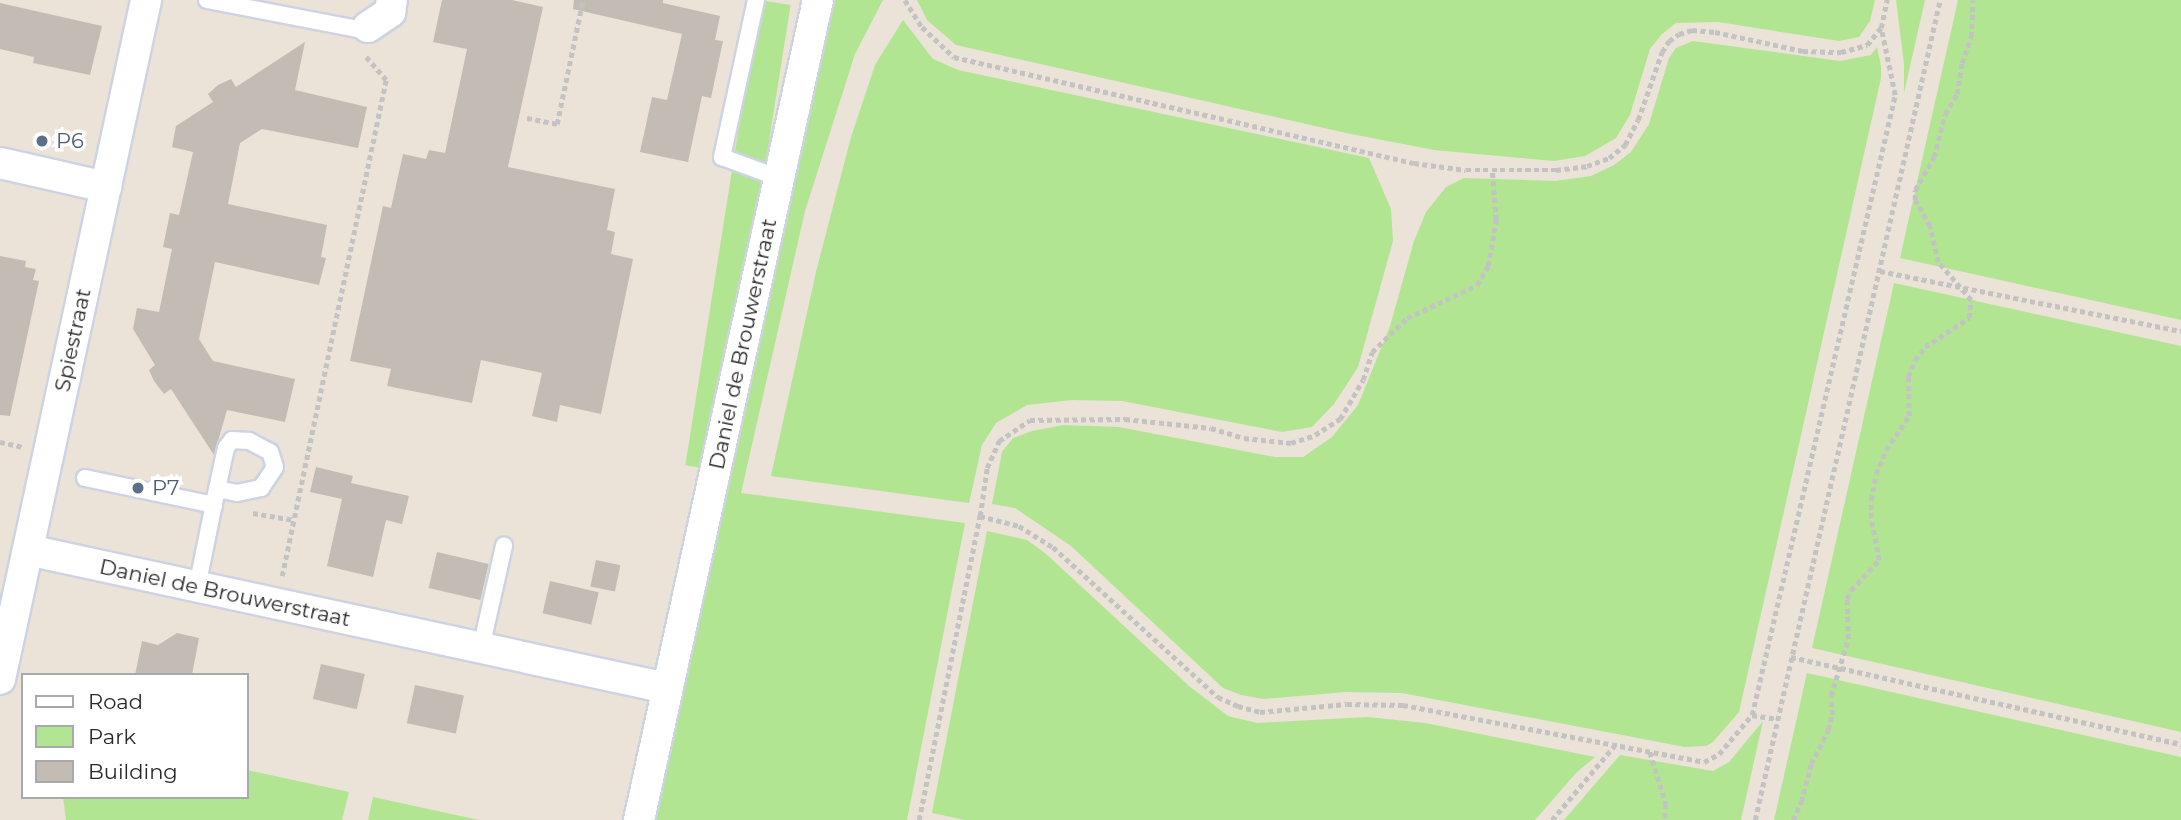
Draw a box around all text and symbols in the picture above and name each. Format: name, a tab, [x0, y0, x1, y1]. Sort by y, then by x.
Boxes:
place label: P6	[56, 128, 84, 154]
marker: P6	[34, 133, 50, 149]
street label: Daniel de Brouwerstraat	[704, 216, 782, 472]
street label: Spiestraat	[50, 286, 96, 394]
place label: P7	[152, 475, 179, 501]
marker: P7	[130, 480, 146, 496]
street label: Daniel de Brouwerstraat	[97, 554, 353, 632]
legend	[21, 673, 248, 799]
text: Road	[88, 689, 143, 714]
text: Park	[88, 724, 136, 749]
text: Building	[88, 759, 178, 784]

